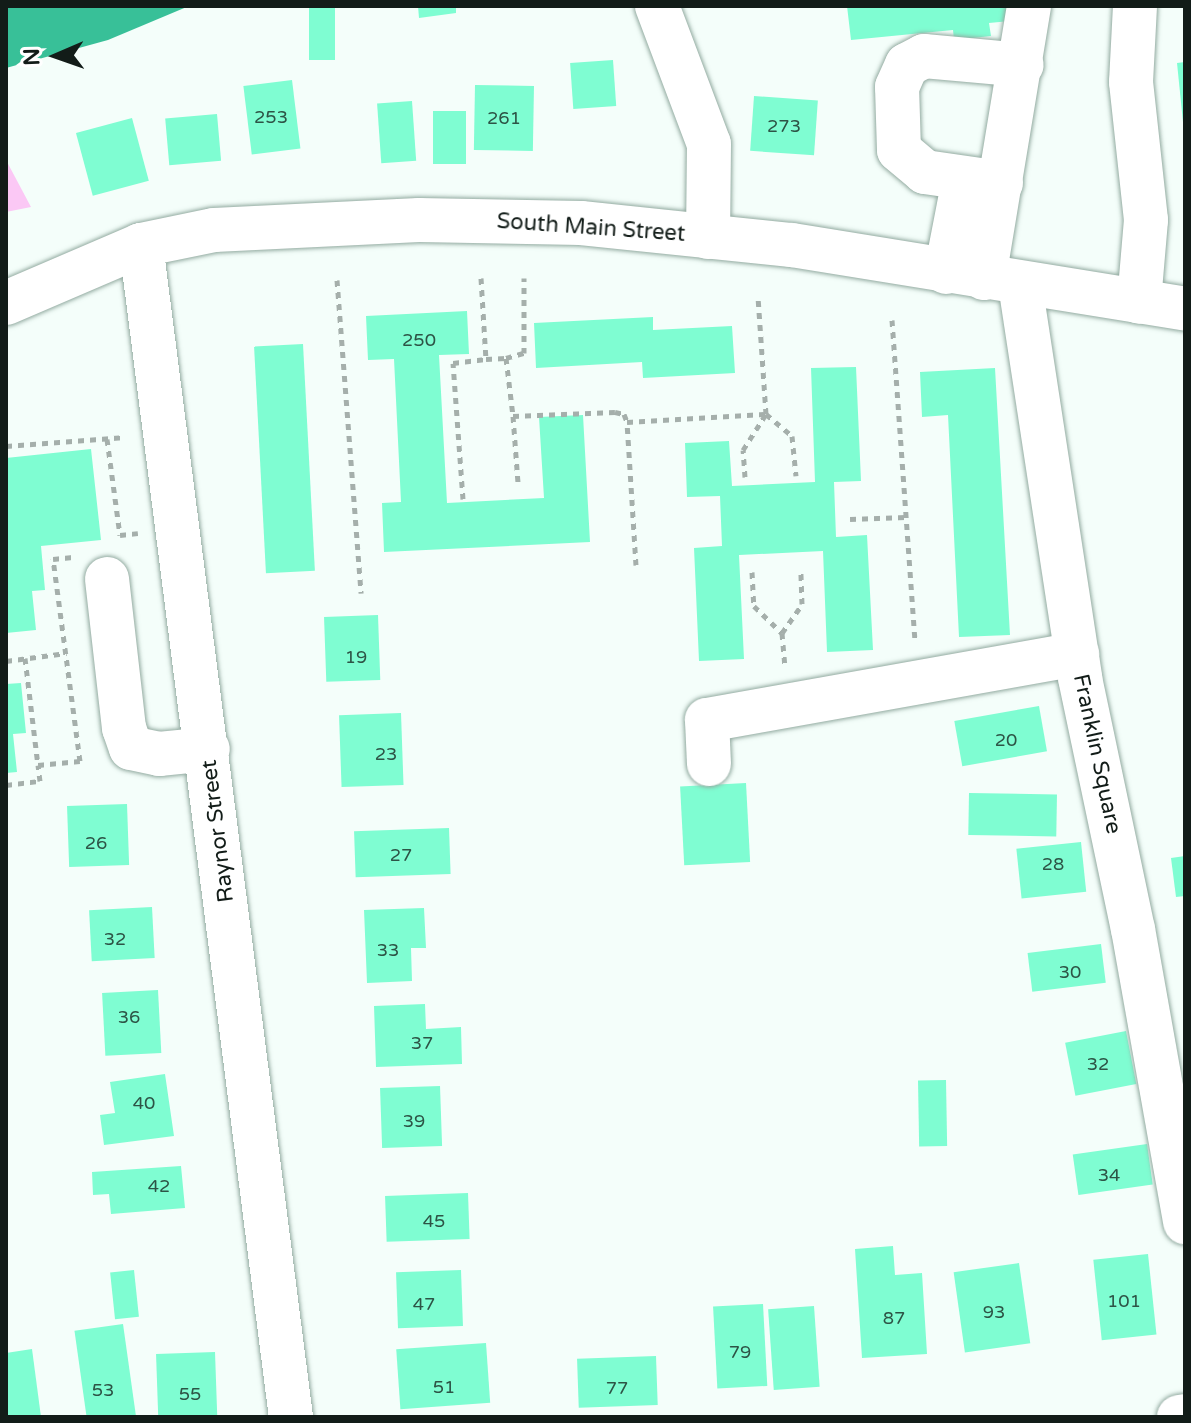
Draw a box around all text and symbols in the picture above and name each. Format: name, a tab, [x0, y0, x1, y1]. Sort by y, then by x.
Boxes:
north arrow	[16, 16, 96, 96]
text: N	[19, 48, 45, 66]
house number: 253	[254, 106, 288, 128]
house number: 261	[487, 107, 521, 129]
house number: 273	[767, 115, 801, 137]
street label: South Main Street	[496, 208, 686, 248]
house number: 250	[402, 329, 436, 351]
house number: 19	[345, 646, 367, 668]
street label: Franklin Square	[1067, 672, 1127, 836]
house number: 20	[995, 729, 1017, 751]
house number: 23	[375, 743, 397, 765]
street label: Raynor Street	[196, 758, 240, 904]
house number: 26	[85, 832, 107, 854]
house number: 27	[390, 844, 412, 866]
house number: 28	[1042, 853, 1064, 875]
house number: 32	[104, 928, 126, 950]
house number: 33	[377, 939, 399, 961]
house number: 30	[1059, 961, 1081, 983]
house number: 36	[118, 1006, 140, 1028]
house number: 37	[411, 1032, 433, 1054]
house number: 32	[1087, 1053, 1109, 1075]
house number: 40	[133, 1092, 155, 1114]
house number: 39	[403, 1110, 425, 1132]
house number: 34	[1098, 1164, 1120, 1186]
house number: 42	[148, 1175, 170, 1197]
house number: 45	[423, 1210, 445, 1232]
house number: 101	[1107, 1290, 1141, 1312]
house number: 47	[413, 1293, 435, 1315]
house number: 93	[983, 1301, 1005, 1323]
house number: 87	[883, 1307, 905, 1329]
house number: 79	[729, 1341, 751, 1363]
house number: 51	[433, 1376, 455, 1398]
house number: 77	[606, 1377, 628, 1399]
house number: 53	[92, 1379, 114, 1401]
house number: 55	[179, 1383, 201, 1405]

